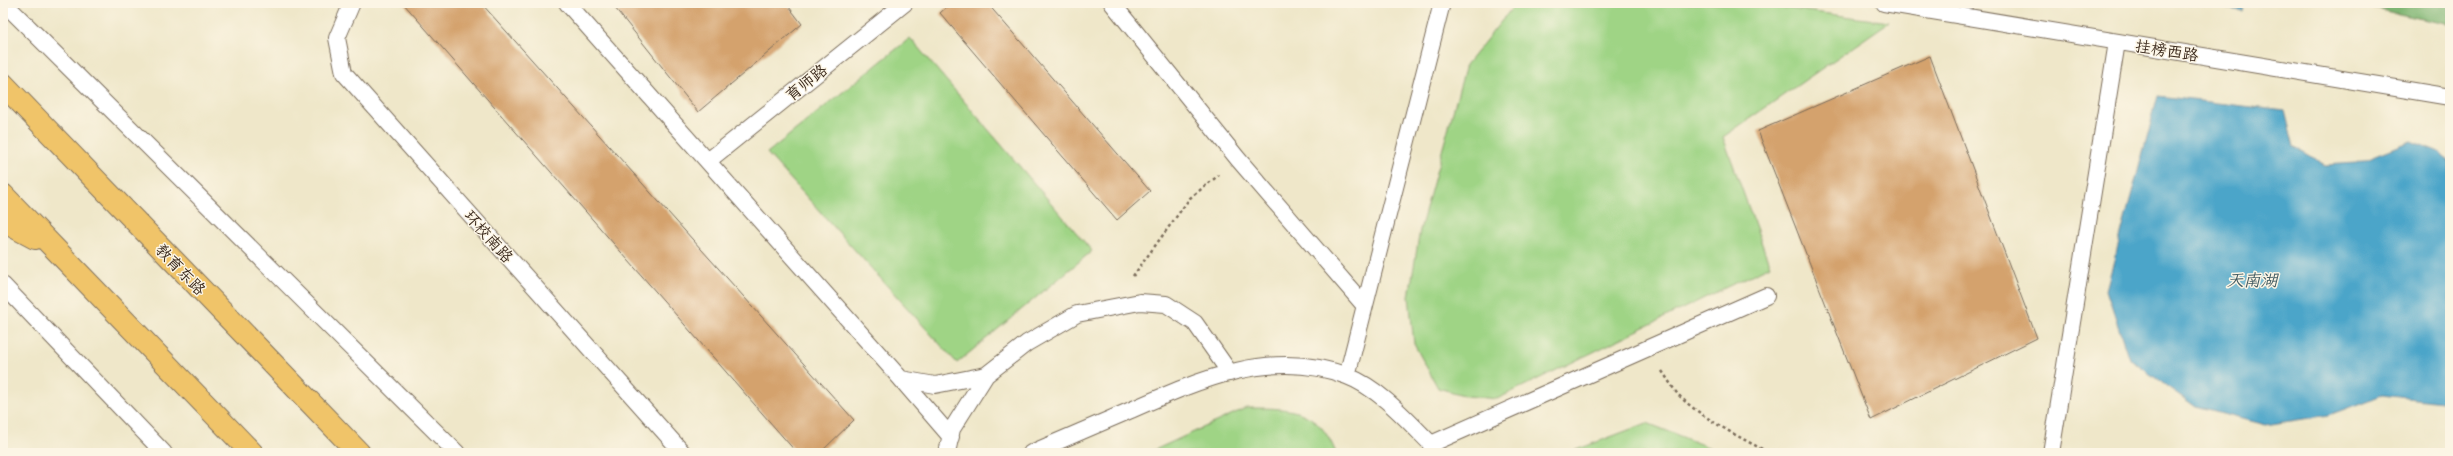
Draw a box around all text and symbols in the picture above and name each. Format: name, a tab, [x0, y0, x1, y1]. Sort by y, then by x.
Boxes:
street label: 挂榜西路	[2133, 35, 2200, 69]
street label: 育师路	[781, 59, 833, 108]
street label: 环校南路	[457, 206, 518, 269]
street label: 教育东路	[149, 239, 210, 302]
water label: 天南湖	[2227, 269, 2280, 294]

